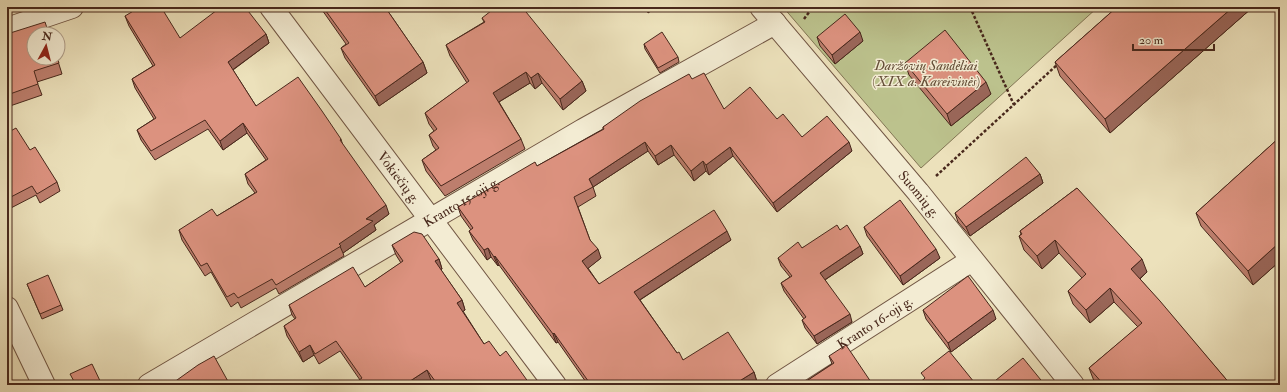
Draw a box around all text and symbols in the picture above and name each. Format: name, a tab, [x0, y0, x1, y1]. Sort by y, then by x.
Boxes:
north arrow	[26, 26, 66, 66]
scale bar	[1133, 26, 1214, 52]
text: N	[40, 29, 54, 44]
text: 20 m	[1139, 33, 1164, 48]
park label: Daržovių Sandėliai (XIX a. Kareivinės)	[872, 57, 980, 90]
street label: Vokiečių g.	[374, 148, 424, 207]
street label: Suomių g.	[895, 167, 943, 222]
street label: Kranto 15-oji g.	[420, 173, 503, 231]
street label: Kranto 16-oji g.	[834, 292, 916, 353]

